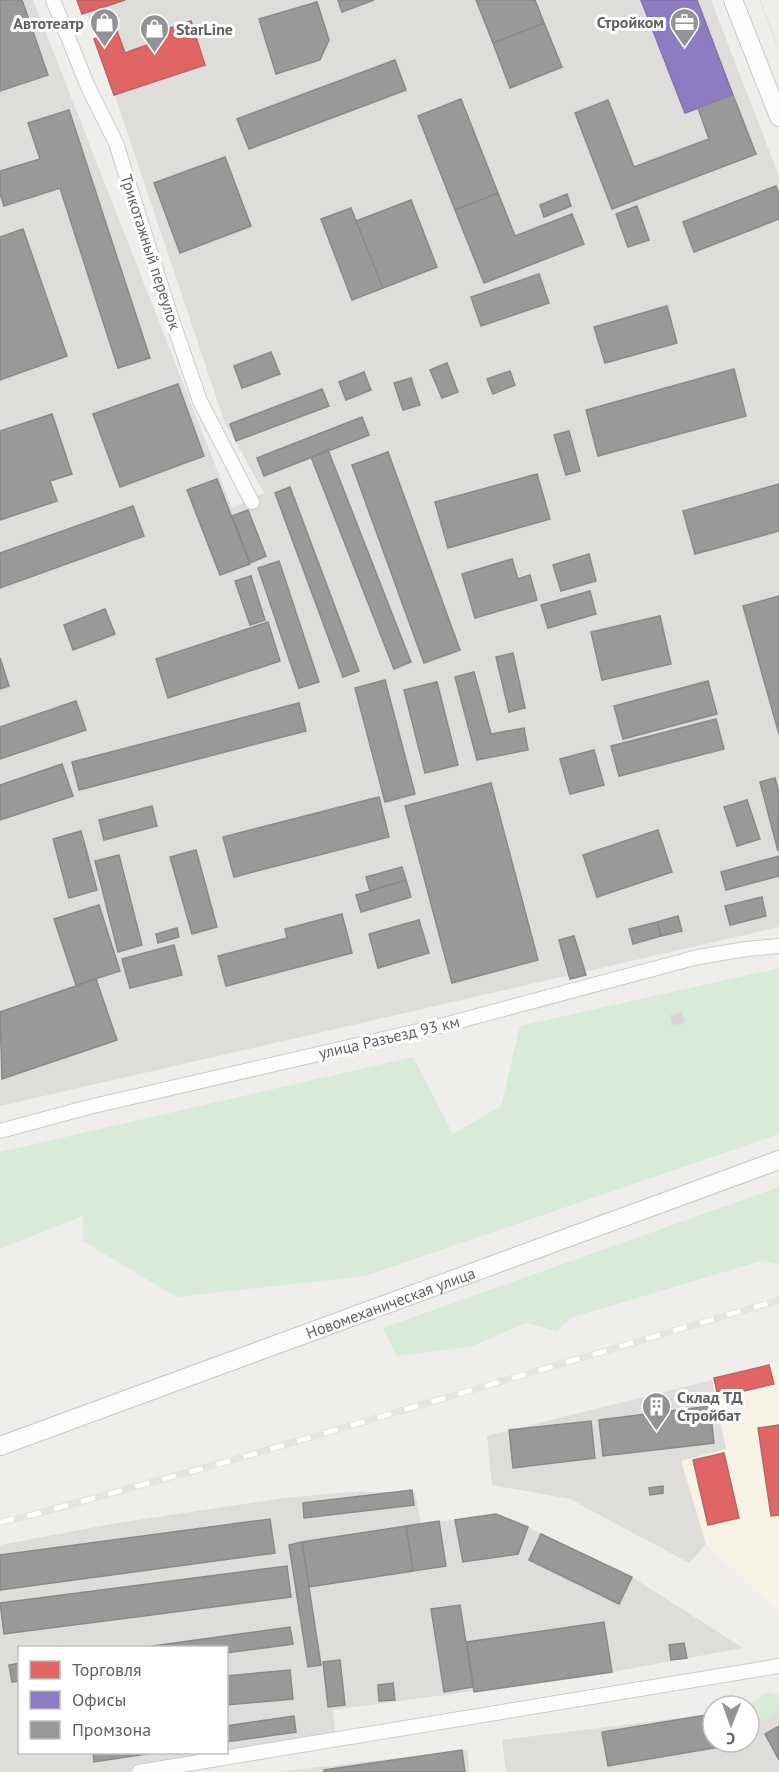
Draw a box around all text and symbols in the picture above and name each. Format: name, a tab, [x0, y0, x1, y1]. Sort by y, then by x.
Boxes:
office icon: Стройком	[669, 6, 701, 48]
shop icon: Автотеатр	[89, 7, 121, 49]
place label: Стройком	[597, 12, 664, 32]
place label: Автотеатр	[13, 13, 84, 33]
shop icon: StarLine	[139, 13, 171, 55]
place label: StarLine	[176, 19, 233, 39]
street label: Трикотажный переулок	[116, 172, 186, 332]
street label: улица Разъезд 93 км	[317, 1011, 461, 1063]
street label: Новомеханическая улица	[303, 1262, 478, 1343]
place label: Склад ТД Стройбат	[677, 1387, 743, 1425]
building icon: Склад ТД Стройбат	[640, 1390, 672, 1432]
legend	[18, 1646, 228, 1754]
text: Торговля	[72, 1658, 142, 1681]
text: Офисы	[72, 1688, 126, 1711]
north arrow	[701, 1694, 761, 1754]
text: Промзона	[72, 1718, 151, 1741]
text: С	[726, 1729, 735, 1749]

